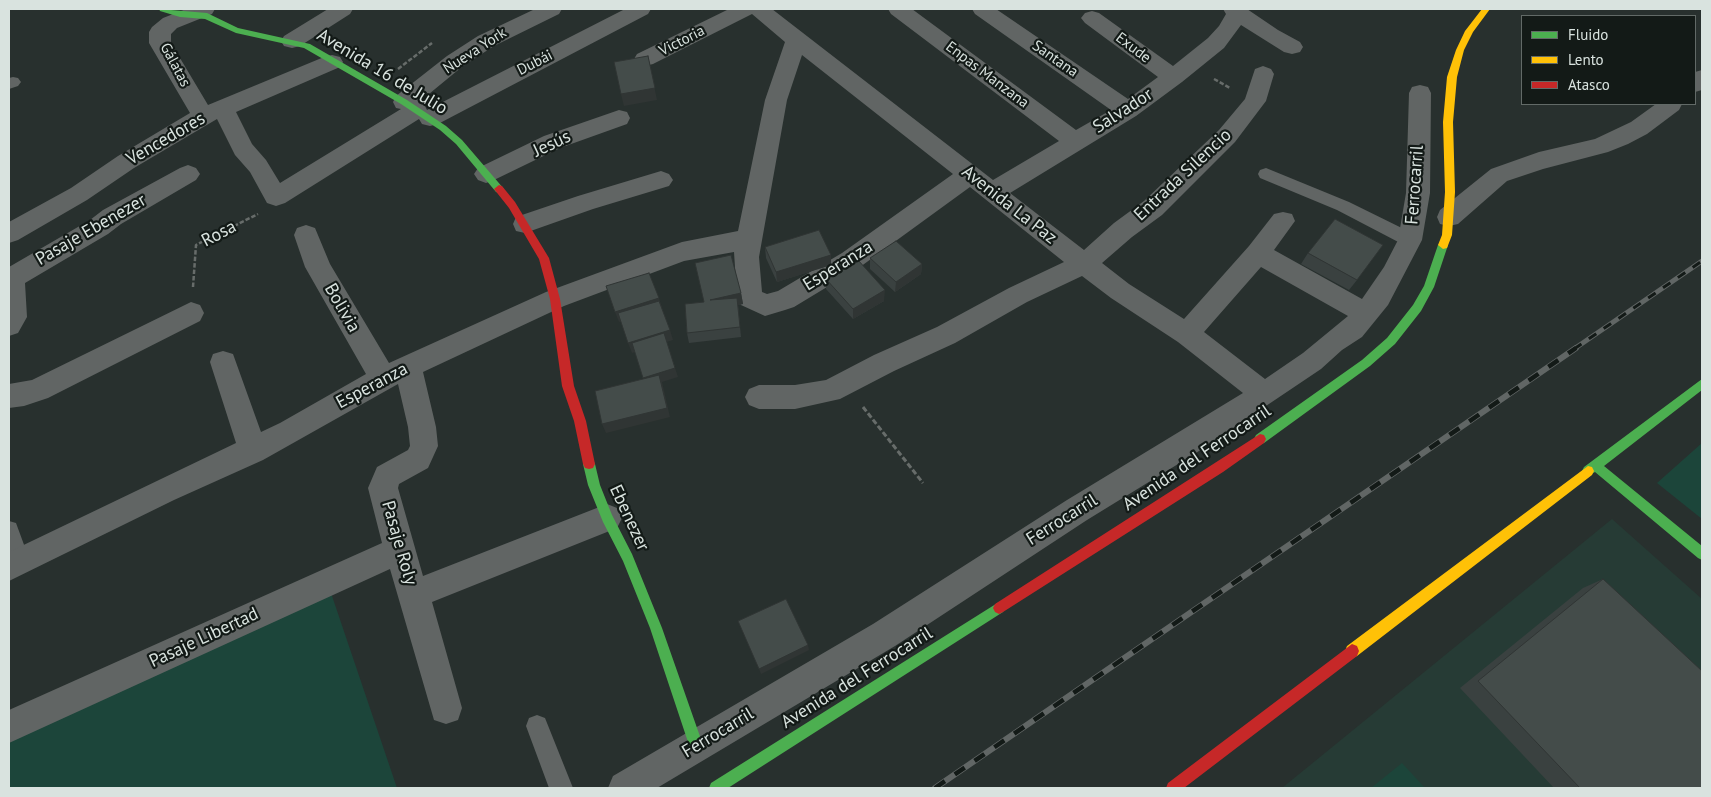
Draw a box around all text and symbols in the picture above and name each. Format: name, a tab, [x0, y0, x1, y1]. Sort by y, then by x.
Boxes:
legend	[1521, 15, 1696, 105]
street label: Victoria	[656, 22, 708, 60]
street label: Nueva York	[440, 24, 510, 78]
street label: Avenida 16 de Julio	[313, 25, 451, 119]
text: Fluido	[1568, 25, 1608, 44]
street label: Exude	[1112, 29, 1154, 67]
street label: Santana	[1029, 37, 1081, 81]
street label: Enpas Manzana	[942, 38, 1032, 112]
street label: Gálatas	[156, 40, 194, 90]
street label: Dubái	[514, 46, 556, 80]
text: Lento	[1568, 50, 1604, 69]
text: Atasco	[1568, 75, 1610, 94]
street label: Salvador	[1089, 84, 1157, 138]
street label: Vencedores	[123, 108, 209, 170]
street label: Entrada Silencio	[1130, 124, 1236, 226]
street label: Jesús	[530, 126, 574, 162]
street label: Ferrocarril	[1401, 144, 1429, 226]
street label: Avenida La Paz	[957, 161, 1061, 249]
street label: Pasaje Ebenezer	[32, 190, 150, 270]
street label: Rosa	[198, 216, 240, 252]
street label: Esperanza	[799, 236, 877, 296]
street label: Bolivia	[319, 280, 365, 336]
street label: Esperanza	[333, 358, 411, 414]
street label: Avenida del Ferrocarril	[1119, 400, 1275, 516]
street label: Ebenezer	[604, 482, 654, 554]
street label: Ferrocarril	[1022, 490, 1102, 550]
street label: Pasaje Roly	[377, 498, 421, 588]
street label: Pasaje Libertad	[146, 603, 262, 673]
street label: Avenida del Ferrocarril	[777, 623, 937, 733]
street label: Ferrocarril	[678, 703, 758, 763]

